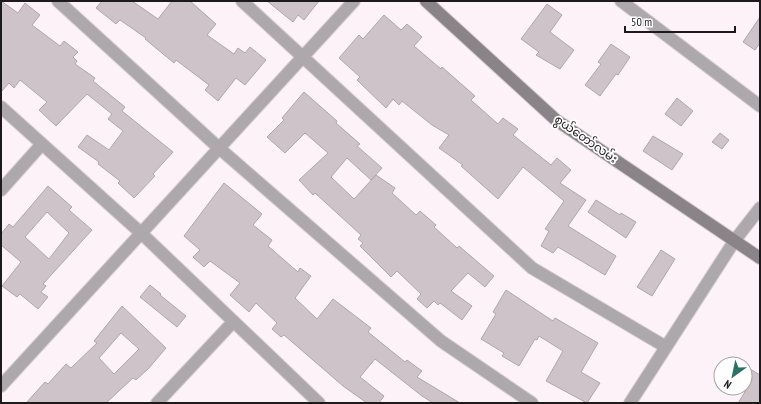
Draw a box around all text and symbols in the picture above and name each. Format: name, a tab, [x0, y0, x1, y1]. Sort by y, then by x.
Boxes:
scale bar	[625, 8, 735, 34]
text: 50 m	[631, 14, 652, 29]
street label: စွယ်တော်လမ်း	[550, 110, 621, 168]
north arrow	[713, 356, 753, 396]
text: N	[721, 377, 734, 392]

